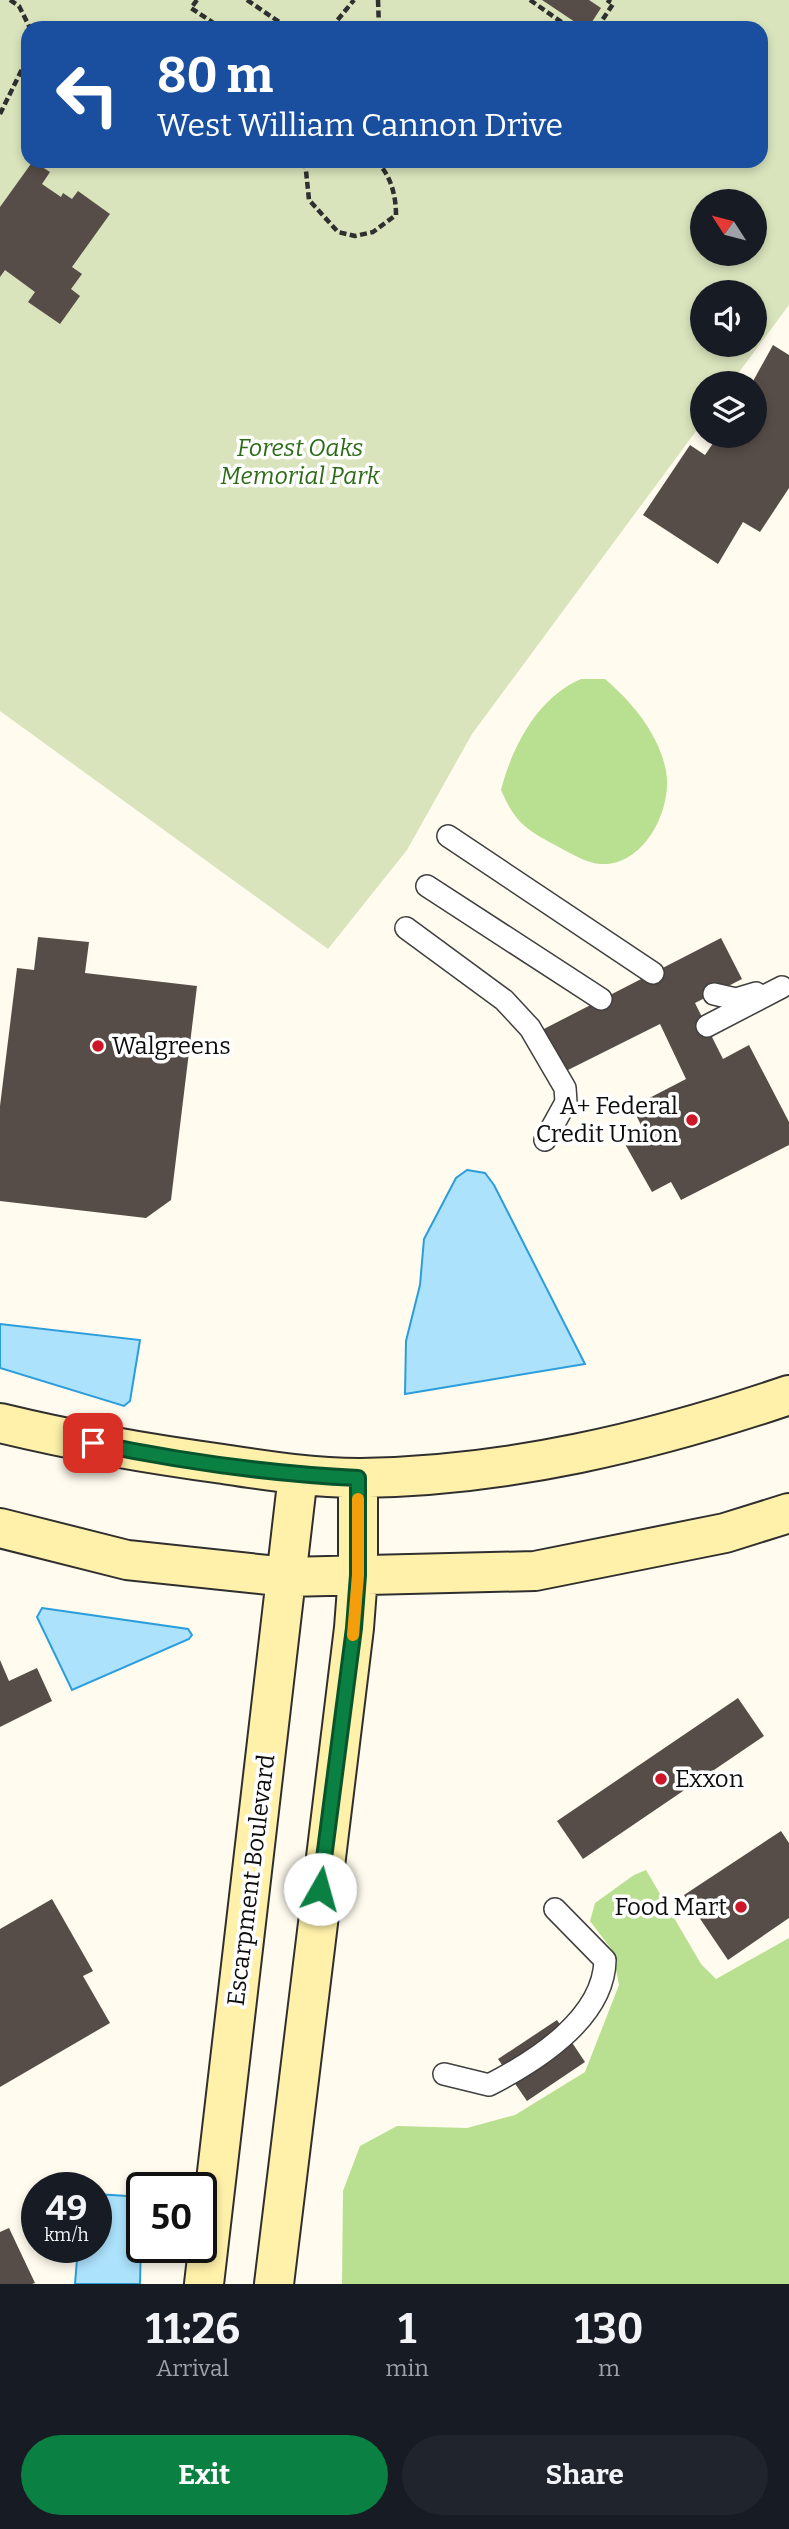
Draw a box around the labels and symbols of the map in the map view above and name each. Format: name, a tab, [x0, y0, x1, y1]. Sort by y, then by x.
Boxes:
north arrow	[690, 189, 766, 266]
park label: Forest Oaks Memorial Park	[220, 434, 381, 490]
place label: Walgreens	[112, 1032, 231, 1060]
marker: Walgreens	[90, 1038, 106, 1054]
place label: A+ Federal Credit Union	[536, 1092, 678, 1148]
marker: A+ Federal Credit Union	[684, 1112, 700, 1128]
pin	[63, 1413, 123, 1473]
street label: Escarpment Boulevard	[222, 1753, 280, 2007]
place label: Exxon	[675, 1765, 744, 1793]
marker: Exxon	[653, 1771, 669, 1787]
position arrow	[283, 1852, 357, 1926]
place label: Food Mart	[615, 1893, 727, 1921]
marker: Food Mart	[733, 1899, 749, 1915]
speed limit sign: 50	[126, 2172, 217, 2263]

